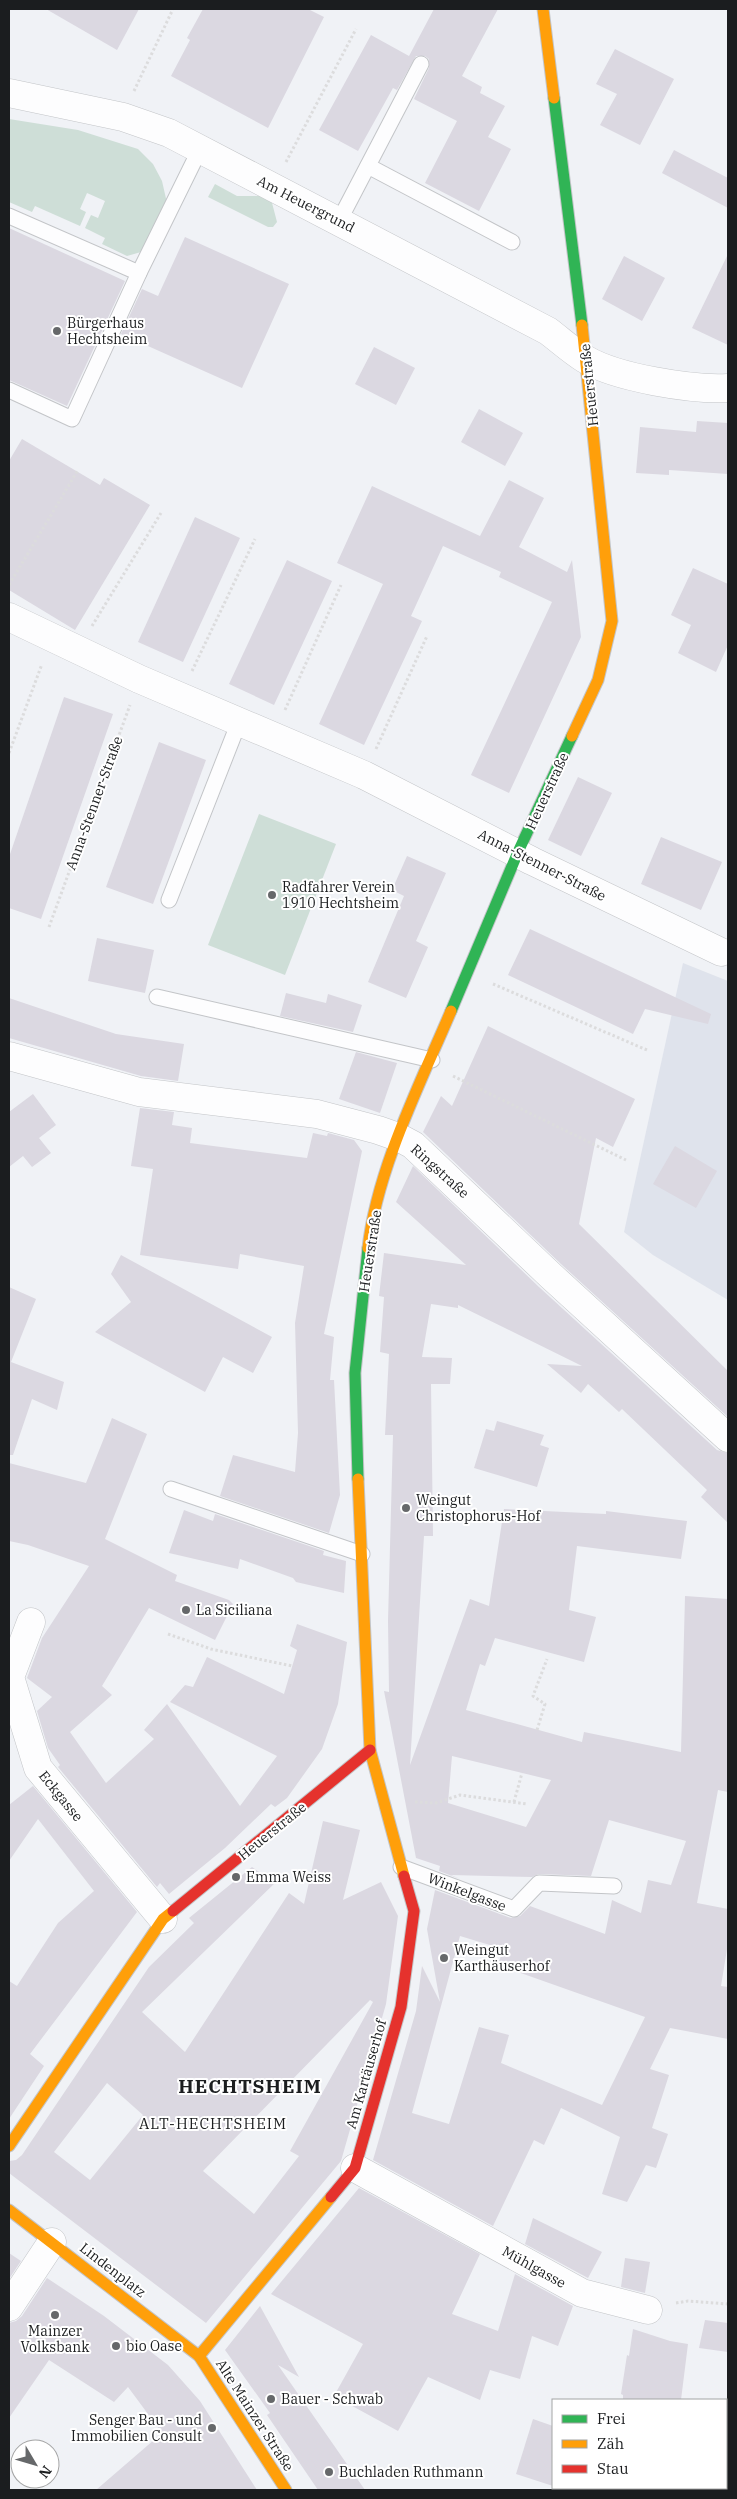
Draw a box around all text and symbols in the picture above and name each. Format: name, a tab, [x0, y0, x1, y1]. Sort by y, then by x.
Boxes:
street label: Am Heuergrund	[254, 172, 358, 237]
place label: Bürgerhaus Hechtsheim	[67, 314, 147, 348]
marker: Bürgerhaus Hechtsheim	[51, 325, 63, 337]
street label: Heuerstraße	[576, 343, 602, 427]
street label: Anna-Stenner-Straße	[61, 734, 127, 872]
street label: Heuerstraße	[521, 750, 573, 832]
street label: Anna-Stenner-Straße	[475, 825, 609, 905]
place label: Radfahrer Verein 1910 Hechtsheim	[282, 878, 399, 912]
marker: Radfahrer Verein 1910 Hechtsheim	[266, 889, 278, 901]
street label: Ringstraße	[407, 1140, 473, 1202]
street label: Heuerstraße	[355, 1209, 385, 1293]
place label: Weingut Christophorus-Hof	[416, 1491, 541, 1525]
marker: Weingut Christophorus-Hof	[400, 1502, 412, 1514]
place label: La Siciliana	[196, 1601, 273, 1619]
marker: La Siciliana	[180, 1604, 192, 1616]
street label: Eckgasse	[35, 1767, 87, 1825]
street label: Heuerstraße	[234, 1798, 310, 1864]
place label: Emma Weiss	[246, 1868, 331, 1886]
street label: Winkelgasse	[425, 1869, 509, 1915]
marker: Emma Weiss	[230, 1871, 242, 1883]
place label: Weingut Karthäuserhof	[454, 1941, 551, 1975]
marker: Weingut Karthäuserhof	[438, 1952, 450, 1964]
street label: Am Kartäuserhof	[342, 2016, 391, 2131]
district label: HECHTSHEIM	[178, 2074, 322, 2098]
district label: ALT-HECHTSHEIM	[139, 2114, 287, 2133]
street label: Lindenplatz	[76, 2239, 150, 2301]
street label: Mühlgasse	[499, 2242, 569, 2292]
marker: Mainzer Volksbank	[49, 2309, 61, 2321]
place label: Mainzer Volksbank	[21, 2322, 90, 2356]
place label: bio Oase	[126, 2337, 182, 2355]
marker: bio Oase	[110, 2340, 122, 2352]
street label: Alte Mainzer Straße	[212, 2356, 298, 2474]
place label: Bauer - Schwab	[281, 2390, 383, 2408]
marker: Bauer - Schwab	[265, 2393, 277, 2405]
legend	[552, 2399, 727, 2489]
text: Frei	[597, 2409, 626, 2428]
place label: Senger Bau - und Immobilien Consult	[71, 2411, 202, 2445]
marker: Senger Bau - und Immobilien Consult	[206, 2422, 218, 2434]
text: Zäh	[597, 2434, 624, 2453]
north arrow	[10, 2439, 60, 2489]
text: Stau	[597, 2459, 629, 2478]
text: N	[35, 2462, 56, 2482]
place label: Buchladen Ruthmann	[339, 2463, 484, 2481]
marker: Buchladen Ruthmann	[323, 2466, 335, 2478]

